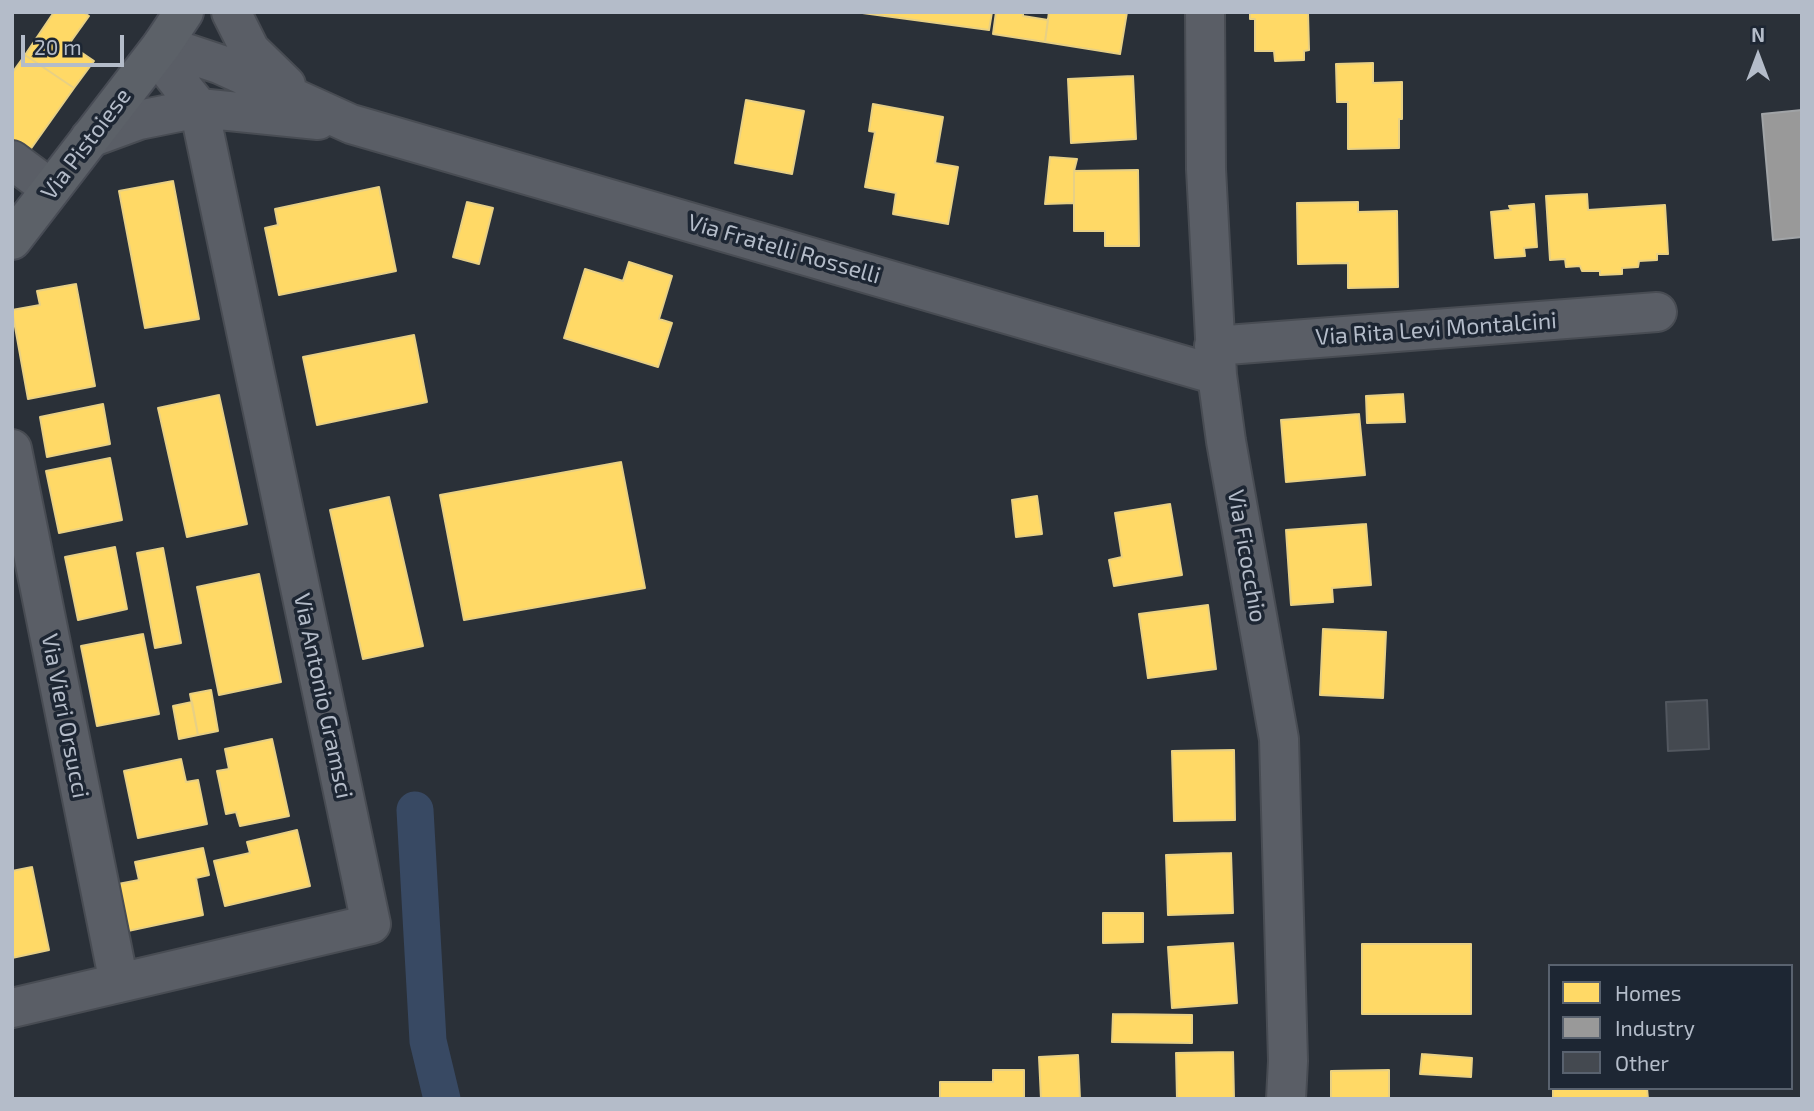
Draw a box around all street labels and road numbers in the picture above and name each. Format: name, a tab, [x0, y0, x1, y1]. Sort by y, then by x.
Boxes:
street label: Via Pistoiese	[35, 83, 137, 205]
street label: Via Fratelli Rosselli	[684, 208, 884, 290]
street label: Via Rita Levi Montalcini	[1314, 307, 1558, 351]
street label: Via Ficocchio	[1222, 488, 1272, 624]
street label: Via Antonio Gramsci	[288, 591, 358, 801]
street label: Via Vieri Orsucci	[36, 631, 94, 801]

